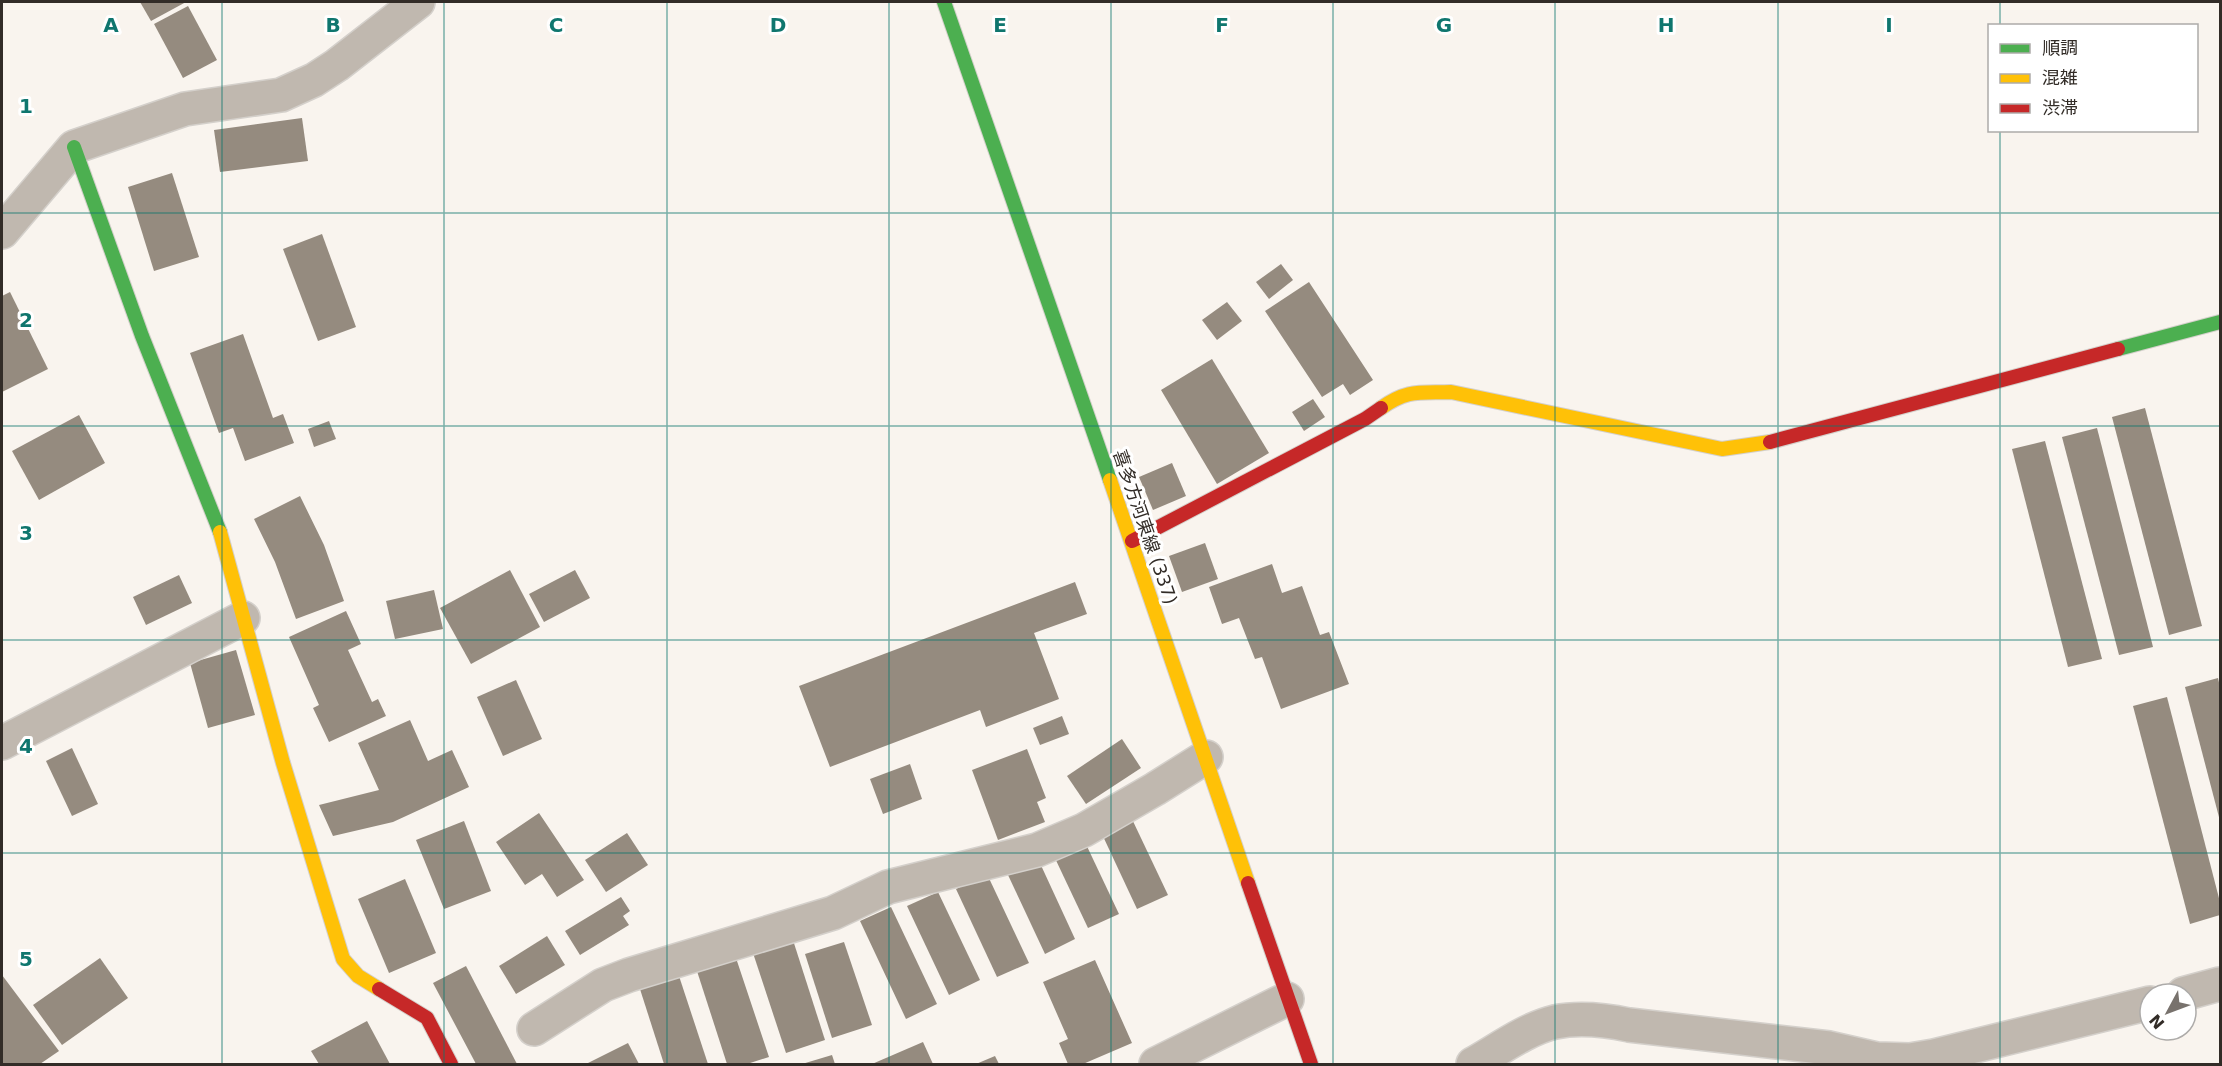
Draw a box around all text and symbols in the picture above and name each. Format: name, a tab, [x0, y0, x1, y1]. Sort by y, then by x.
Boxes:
text: A	[103, 13, 119, 37]
text: B	[325, 13, 341, 37]
text: C	[549, 13, 563, 37]
text: D	[770, 13, 786, 37]
text: E	[993, 13, 1007, 37]
text: F	[1215, 13, 1229, 37]
text: G	[1436, 13, 1452, 37]
text: H	[1658, 13, 1674, 37]
text: I	[1885, 13, 1893, 37]
legend	[1988, 24, 2198, 132]
text: 順調	[2042, 37, 2078, 58]
text: 混雑	[2042, 67, 2078, 88]
text: 1	[19, 94, 33, 118]
text: 渋滞	[2042, 97, 2078, 118]
text: 2	[19, 308, 33, 332]
street label: 喜多方河東線 (337)	[1109, 447, 1182, 607]
text: 3	[19, 521, 33, 545]
text: 4	[19, 734, 33, 758]
text: 5	[19, 947, 33, 971]
north arrow	[2138, 982, 2198, 1042]
text: N	[2145, 1010, 2169, 1033]

